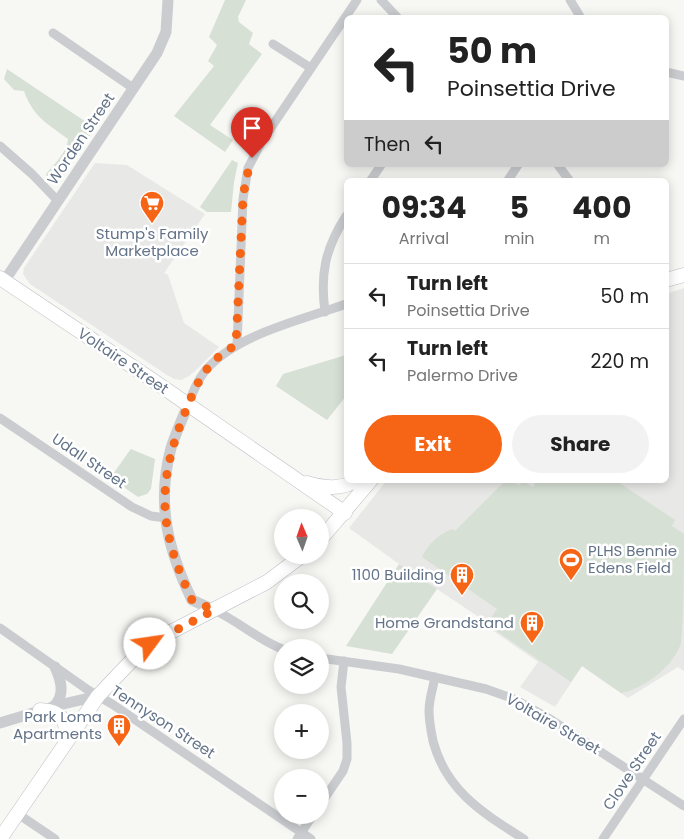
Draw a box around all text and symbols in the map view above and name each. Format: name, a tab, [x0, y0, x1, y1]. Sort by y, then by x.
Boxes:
text: 50 m	[447, 26, 537, 75]
icon: left	[364, 35, 429, 100]
text: Poinsettia Drive	[447, 73, 616, 104]
street label: Worden Street	[42, 89, 119, 189]
pin	[231, 107, 273, 158]
icon: arrive	[238, 114, 266, 142]
icon: left	[420, 130, 448, 158]
text: Then	[364, 131, 410, 158]
text: 09:34	[381, 186, 466, 229]
text: 5	[510, 186, 529, 229]
text: 400	[572, 186, 632, 229]
supermarket icon: Stump's Family Marketplace	[139, 190, 165, 224]
place label: Stump's Family Marketplace	[96, 223, 209, 261]
text: Arrival	[399, 227, 449, 250]
text: min	[504, 227, 535, 250]
text: m	[594, 227, 610, 250]
text: Turn left	[407, 270, 488, 297]
icon: left	[364, 282, 392, 310]
text: 50 m	[600, 283, 649, 310]
text: Poinsettia Drive	[407, 299, 530, 322]
street label: Voltaire Street	[74, 322, 173, 399]
text: Turn left	[407, 335, 488, 362]
icon: left	[364, 347, 392, 375]
text: 220 m	[591, 348, 649, 375]
text: Palermo Drive	[407, 364, 518, 387]
button: Exit	[364, 415, 502, 473]
button: Share	[512, 415, 649, 473]
street label: Udall Street	[48, 428, 131, 493]
north arrow	[274, 509, 329, 564]
map controls	[274, 509, 329, 824]
place label: PLHS Bennie Edens Field	[588, 540, 677, 578]
sports icon: PLHS Bennie Edens Field	[558, 547, 584, 581]
building icon: 1100 Building	[449, 562, 475, 596]
place label: 1100 Building	[352, 564, 444, 585]
button: search	[274, 574, 329, 629]
building icon: Home Grandstand	[519, 610, 545, 644]
place label: Home Grandstand	[375, 612, 514, 633]
position arrow	[123, 617, 175, 669]
button: layers	[274, 639, 329, 694]
street label: Tennyson Street	[107, 680, 219, 763]
street label: Voltaire Street	[502, 688, 604, 759]
button: +	[274, 704, 329, 759]
place label: Park Loma Apartments	[13, 706, 102, 744]
building icon: Park Loma Apartments	[106, 713, 132, 747]
street label: Clove Street	[598, 727, 666, 814]
button: −	[274, 769, 329, 824]

